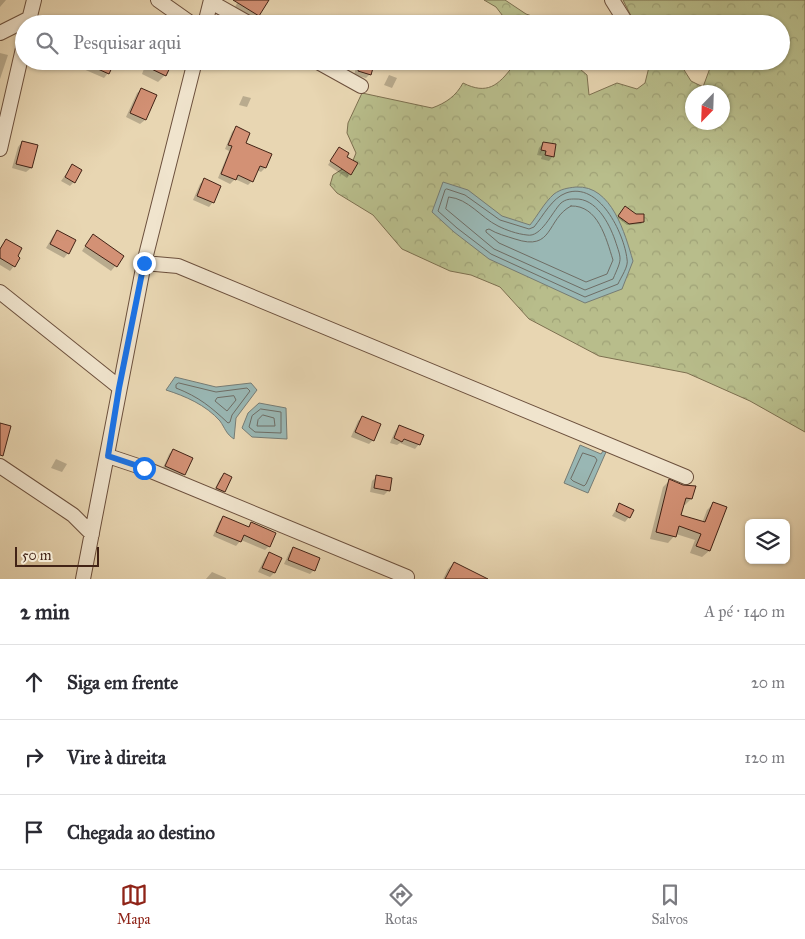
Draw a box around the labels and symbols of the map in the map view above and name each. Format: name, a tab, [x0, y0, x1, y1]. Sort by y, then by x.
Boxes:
north arrow	[685, 85, 730, 130]
route end	[133, 252, 156, 275]
route start	[133, 457, 156, 480]
scale bar	[15, 544, 99, 567]

